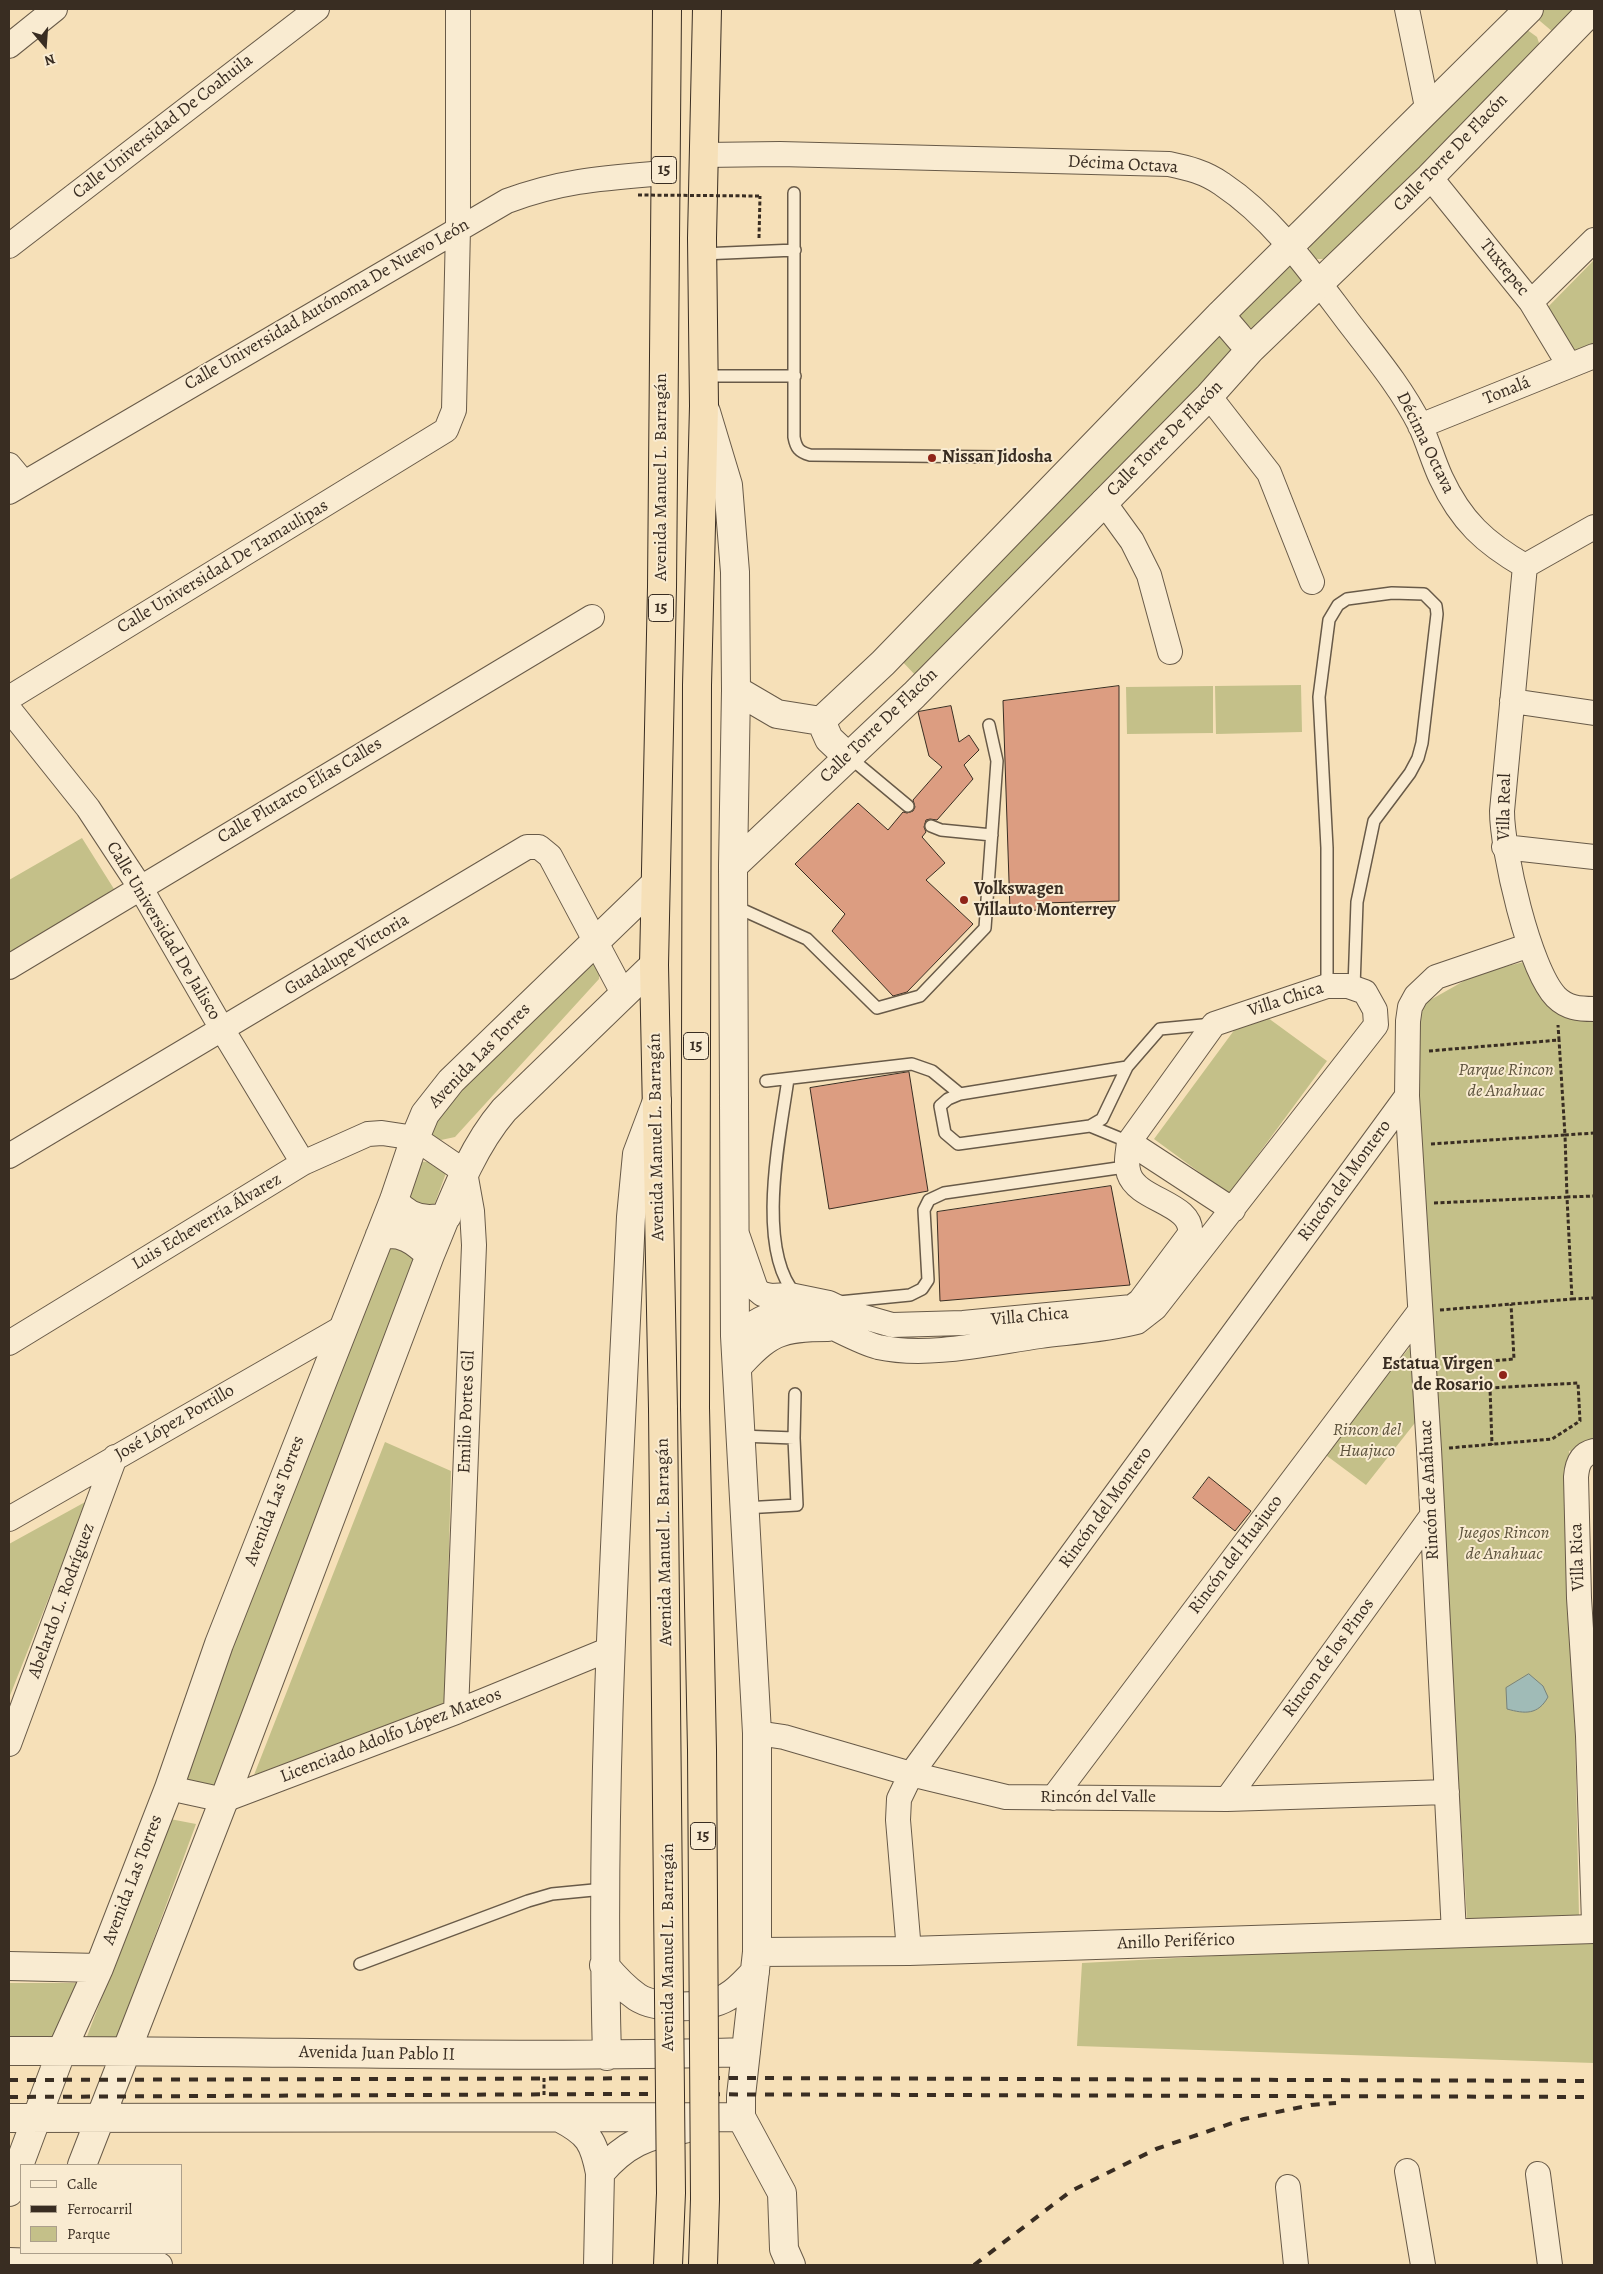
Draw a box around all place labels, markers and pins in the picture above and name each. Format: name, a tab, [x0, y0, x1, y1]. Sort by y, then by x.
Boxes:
place label: Nissan Jidosha	[942, 447, 1053, 469]
marker: Nissan Jidosha	[926, 452, 938, 464]
place label: Volkswagen Villauto Monterrey	[974, 879, 1116, 922]
marker: Volkswagen Villauto Monterrey	[958, 894, 970, 906]
place label: Estatua Virgen de Rosario	[1382, 1354, 1493, 1396]
marker: Estatua Virgen de Rosario	[1497, 1369, 1509, 1381]

